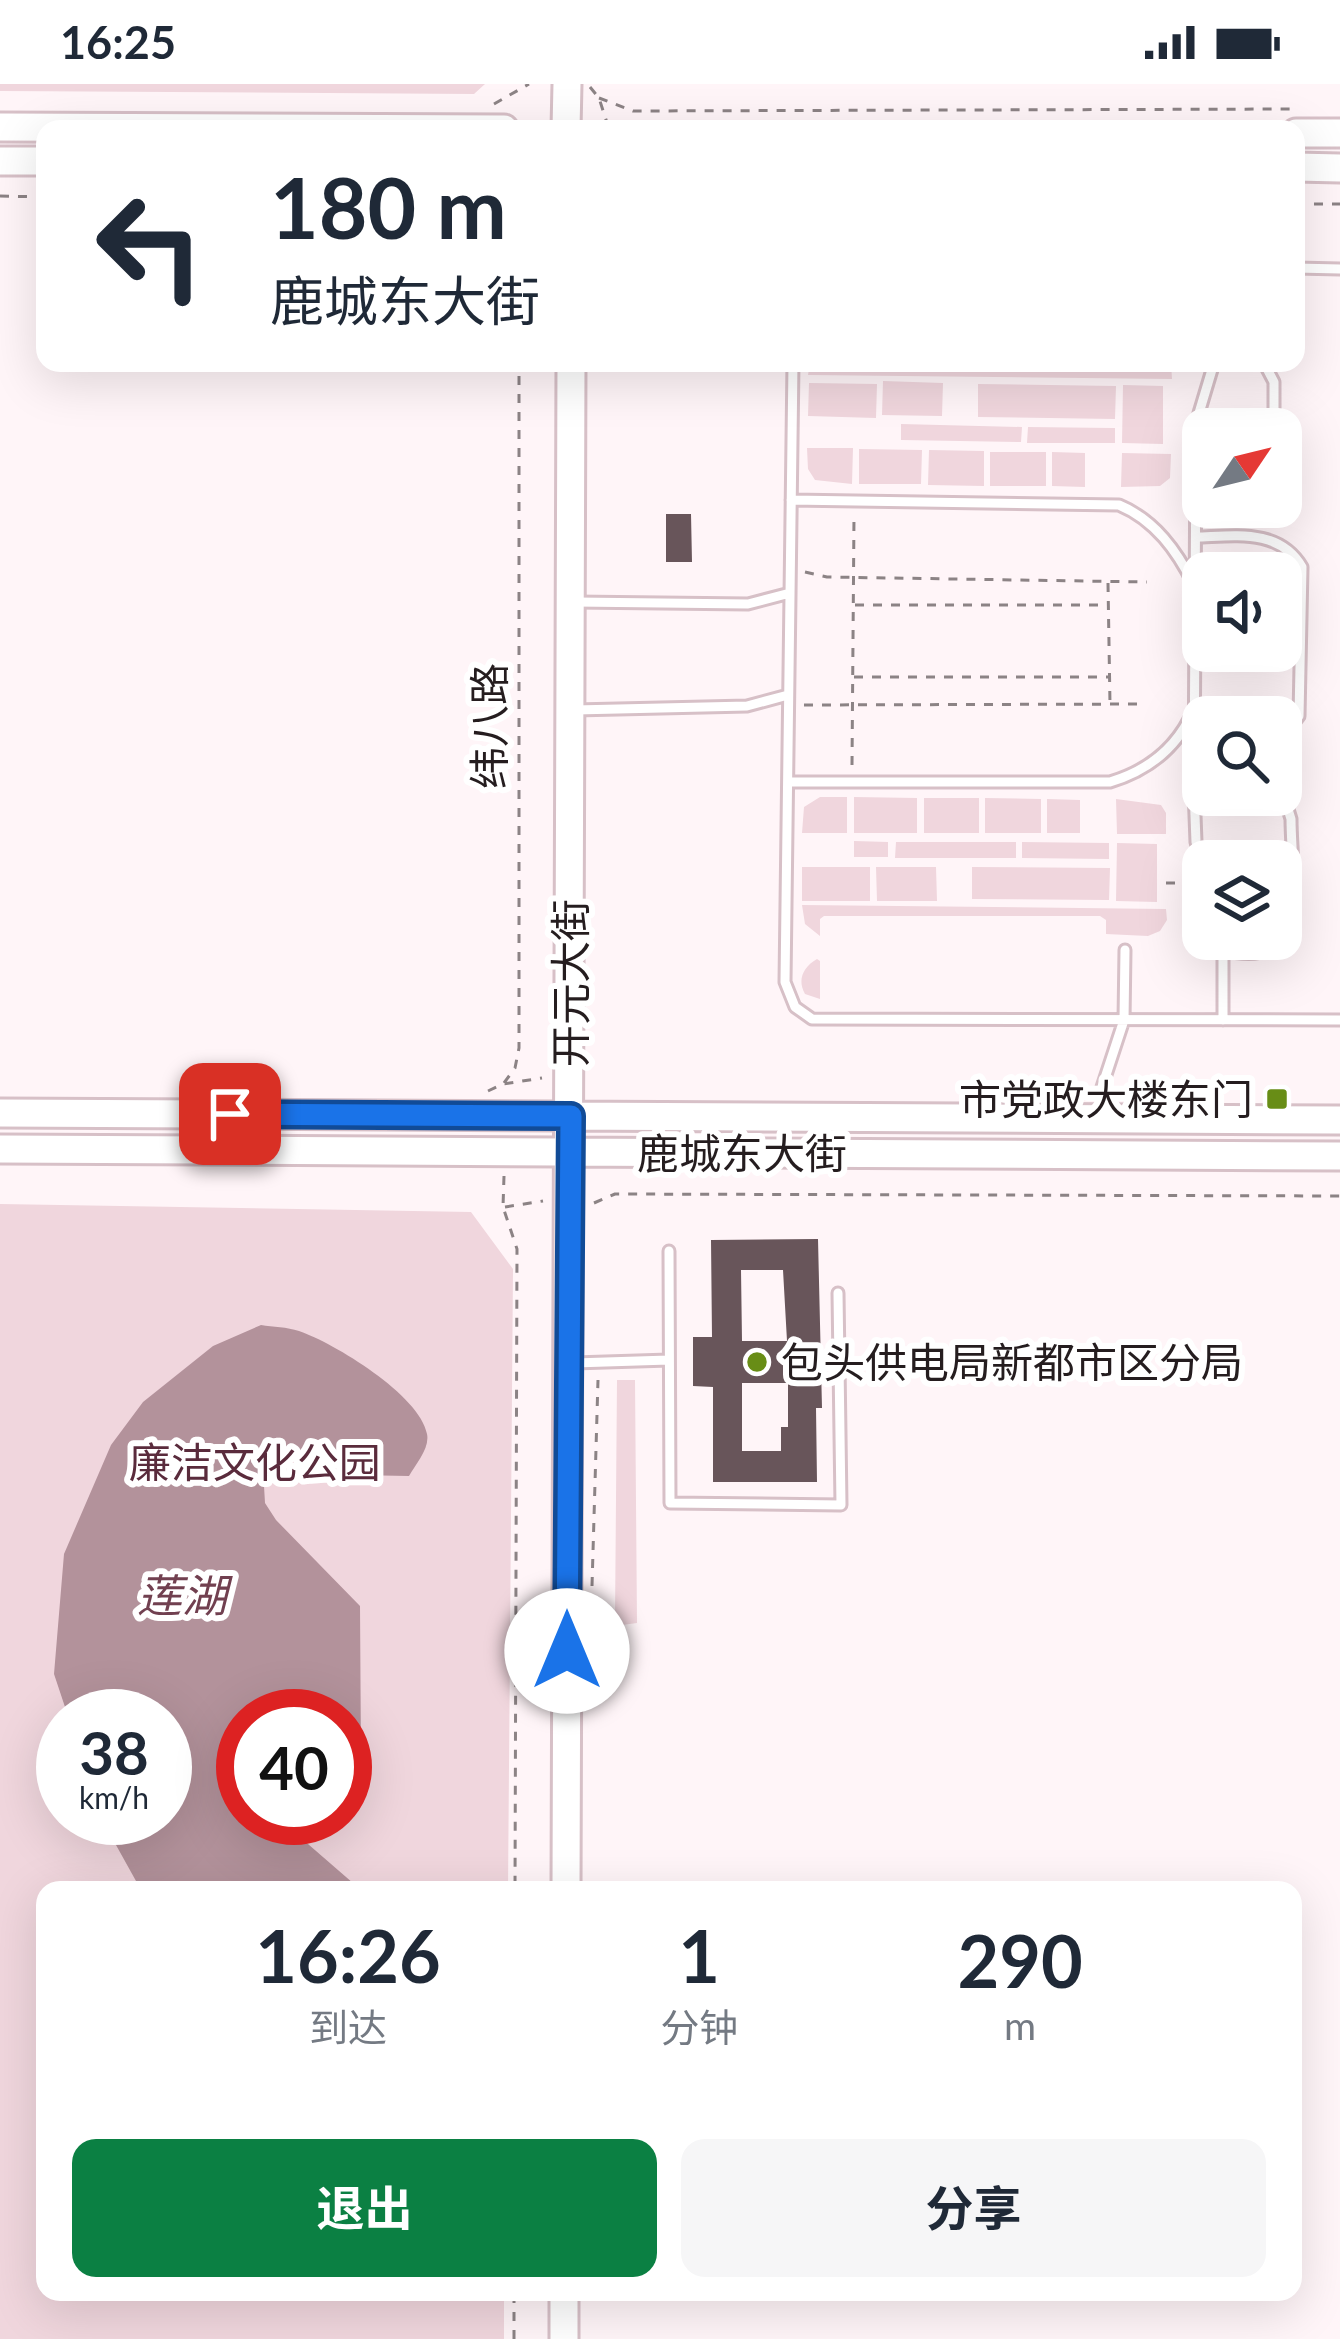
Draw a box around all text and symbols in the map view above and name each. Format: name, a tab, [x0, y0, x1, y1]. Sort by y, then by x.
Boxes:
text: 16:25	[60, 15, 176, 69]
text: 180 m	[270, 156, 507, 257]
icon: left	[72, 168, 228, 324]
text: 鹿城东大街	[270, 268, 540, 333]
north arrow	[1182, 408, 1302, 528]
map controls	[1182, 408, 1302, 960]
button: sound	[1182, 552, 1302, 672]
street label: 纬八路	[464, 663, 514, 789]
button: search	[1182, 696, 1302, 816]
button: layers	[1182, 840, 1302, 960]
street label: 开元大街	[545, 899, 595, 1067]
pin	[179, 1063, 281, 1165]
place label: 市党政大楼东门	[959, 1074, 1253, 1124]
icon: arrive	[197, 1081, 263, 1147]
marker: 市党政大楼东门	[1264, 1086, 1290, 1112]
street label: 鹿城东大街	[637, 1128, 847, 1178]
place label: 包头供电局新都市区分局	[781, 1337, 1243, 1387]
marker: 包头供电局新都市区分局	[744, 1349, 770, 1375]
park label: 廉洁文化公园	[129, 1437, 381, 1487]
water label: 莲湖	[137, 1568, 233, 1622]
position arrow	[504, 1588, 630, 1714]
speed limit sign: 40	[216, 1689, 372, 1845]
text: 38	[79, 1716, 149, 1788]
text: km/h	[79, 1779, 149, 1815]
text: 16:26	[255, 1912, 441, 1998]
text: 1	[678, 1912, 720, 1998]
text: 290	[957, 1917, 1083, 2003]
text: m	[1004, 2002, 1036, 2048]
text: 到达	[309, 2004, 387, 2050]
text: 分钟	[660, 2004, 738, 2050]
button: 退出	[72, 2139, 657, 2277]
button: 分享	[681, 2139, 1266, 2277]

